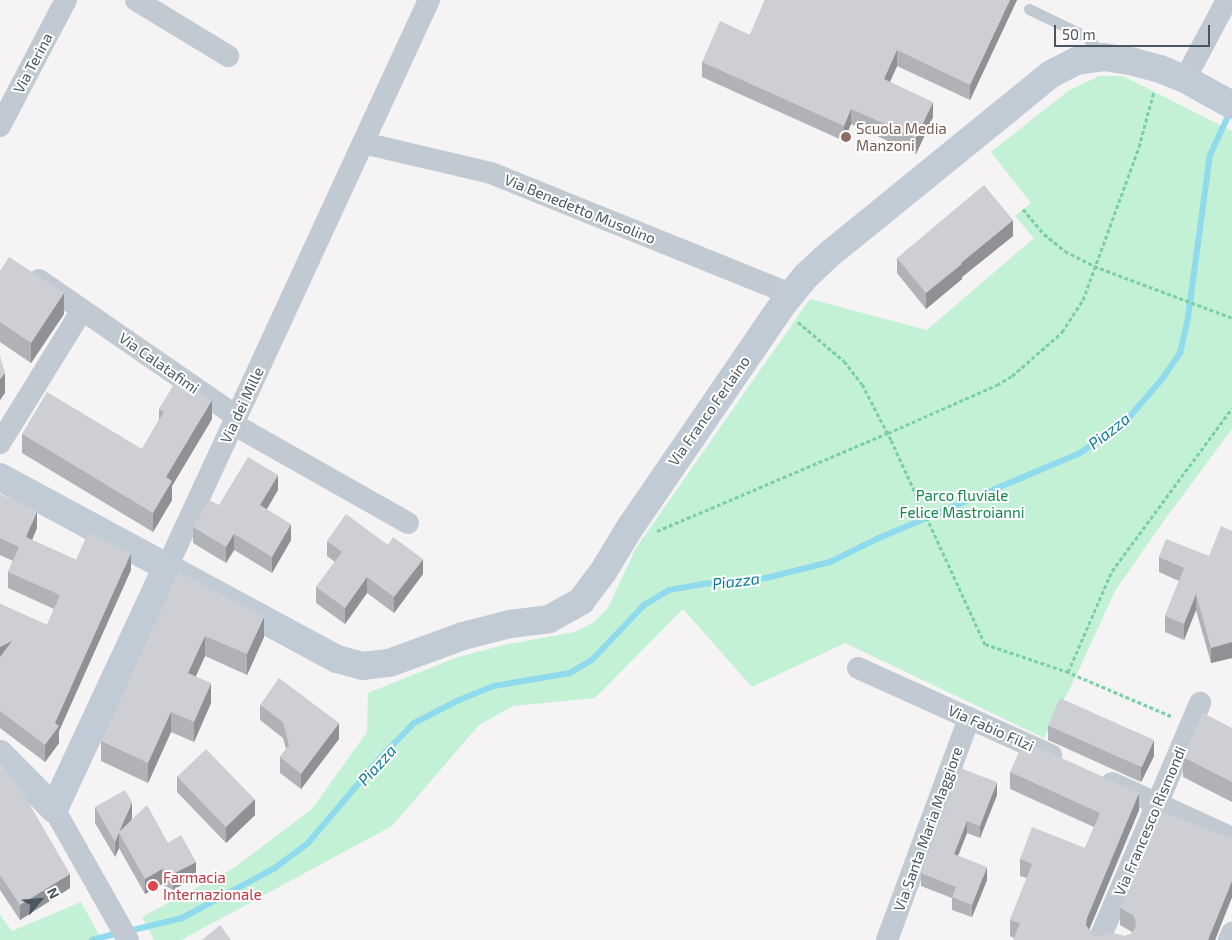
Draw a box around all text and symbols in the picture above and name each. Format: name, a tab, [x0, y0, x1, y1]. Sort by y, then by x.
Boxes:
scale bar	[1057, 15, 1213, 47]
text: 50 m	[1062, 25, 1096, 43]
street label: Via Terina	[10, 30, 56, 96]
place label: Scuola Media Manzoni	[856, 119, 947, 154]
marker: Scuola Media Manzoni	[840, 131, 852, 143]
street label: Via Benedetto Musolino	[502, 170, 658, 248]
street label: Via Calatafimi	[115, 329, 203, 397]
street label: Via Franco Ferlaino	[664, 353, 754, 469]
street label: Via dei Mille	[217, 364, 267, 446]
water label: Piazza	[1084, 409, 1134, 453]
park label: Parco fluviale Felice Mastroianni	[900, 486, 1024, 521]
water label: Piazza	[711, 569, 761, 593]
street label: Via Fabio Filzi	[945, 701, 1037, 755]
water label: Piazza	[354, 741, 400, 789]
street label: Via Santa Maria Maggiore	[890, 744, 966, 914]
street label: Via Francesco Rismondi	[1110, 744, 1190, 898]
place label: Farmacia Internazionale	[163, 868, 262, 903]
north arrow	[15, 875, 65, 925]
marker: Farmacia Internazionale	[147, 880, 159, 892]
text: N	[44, 885, 64, 901]

